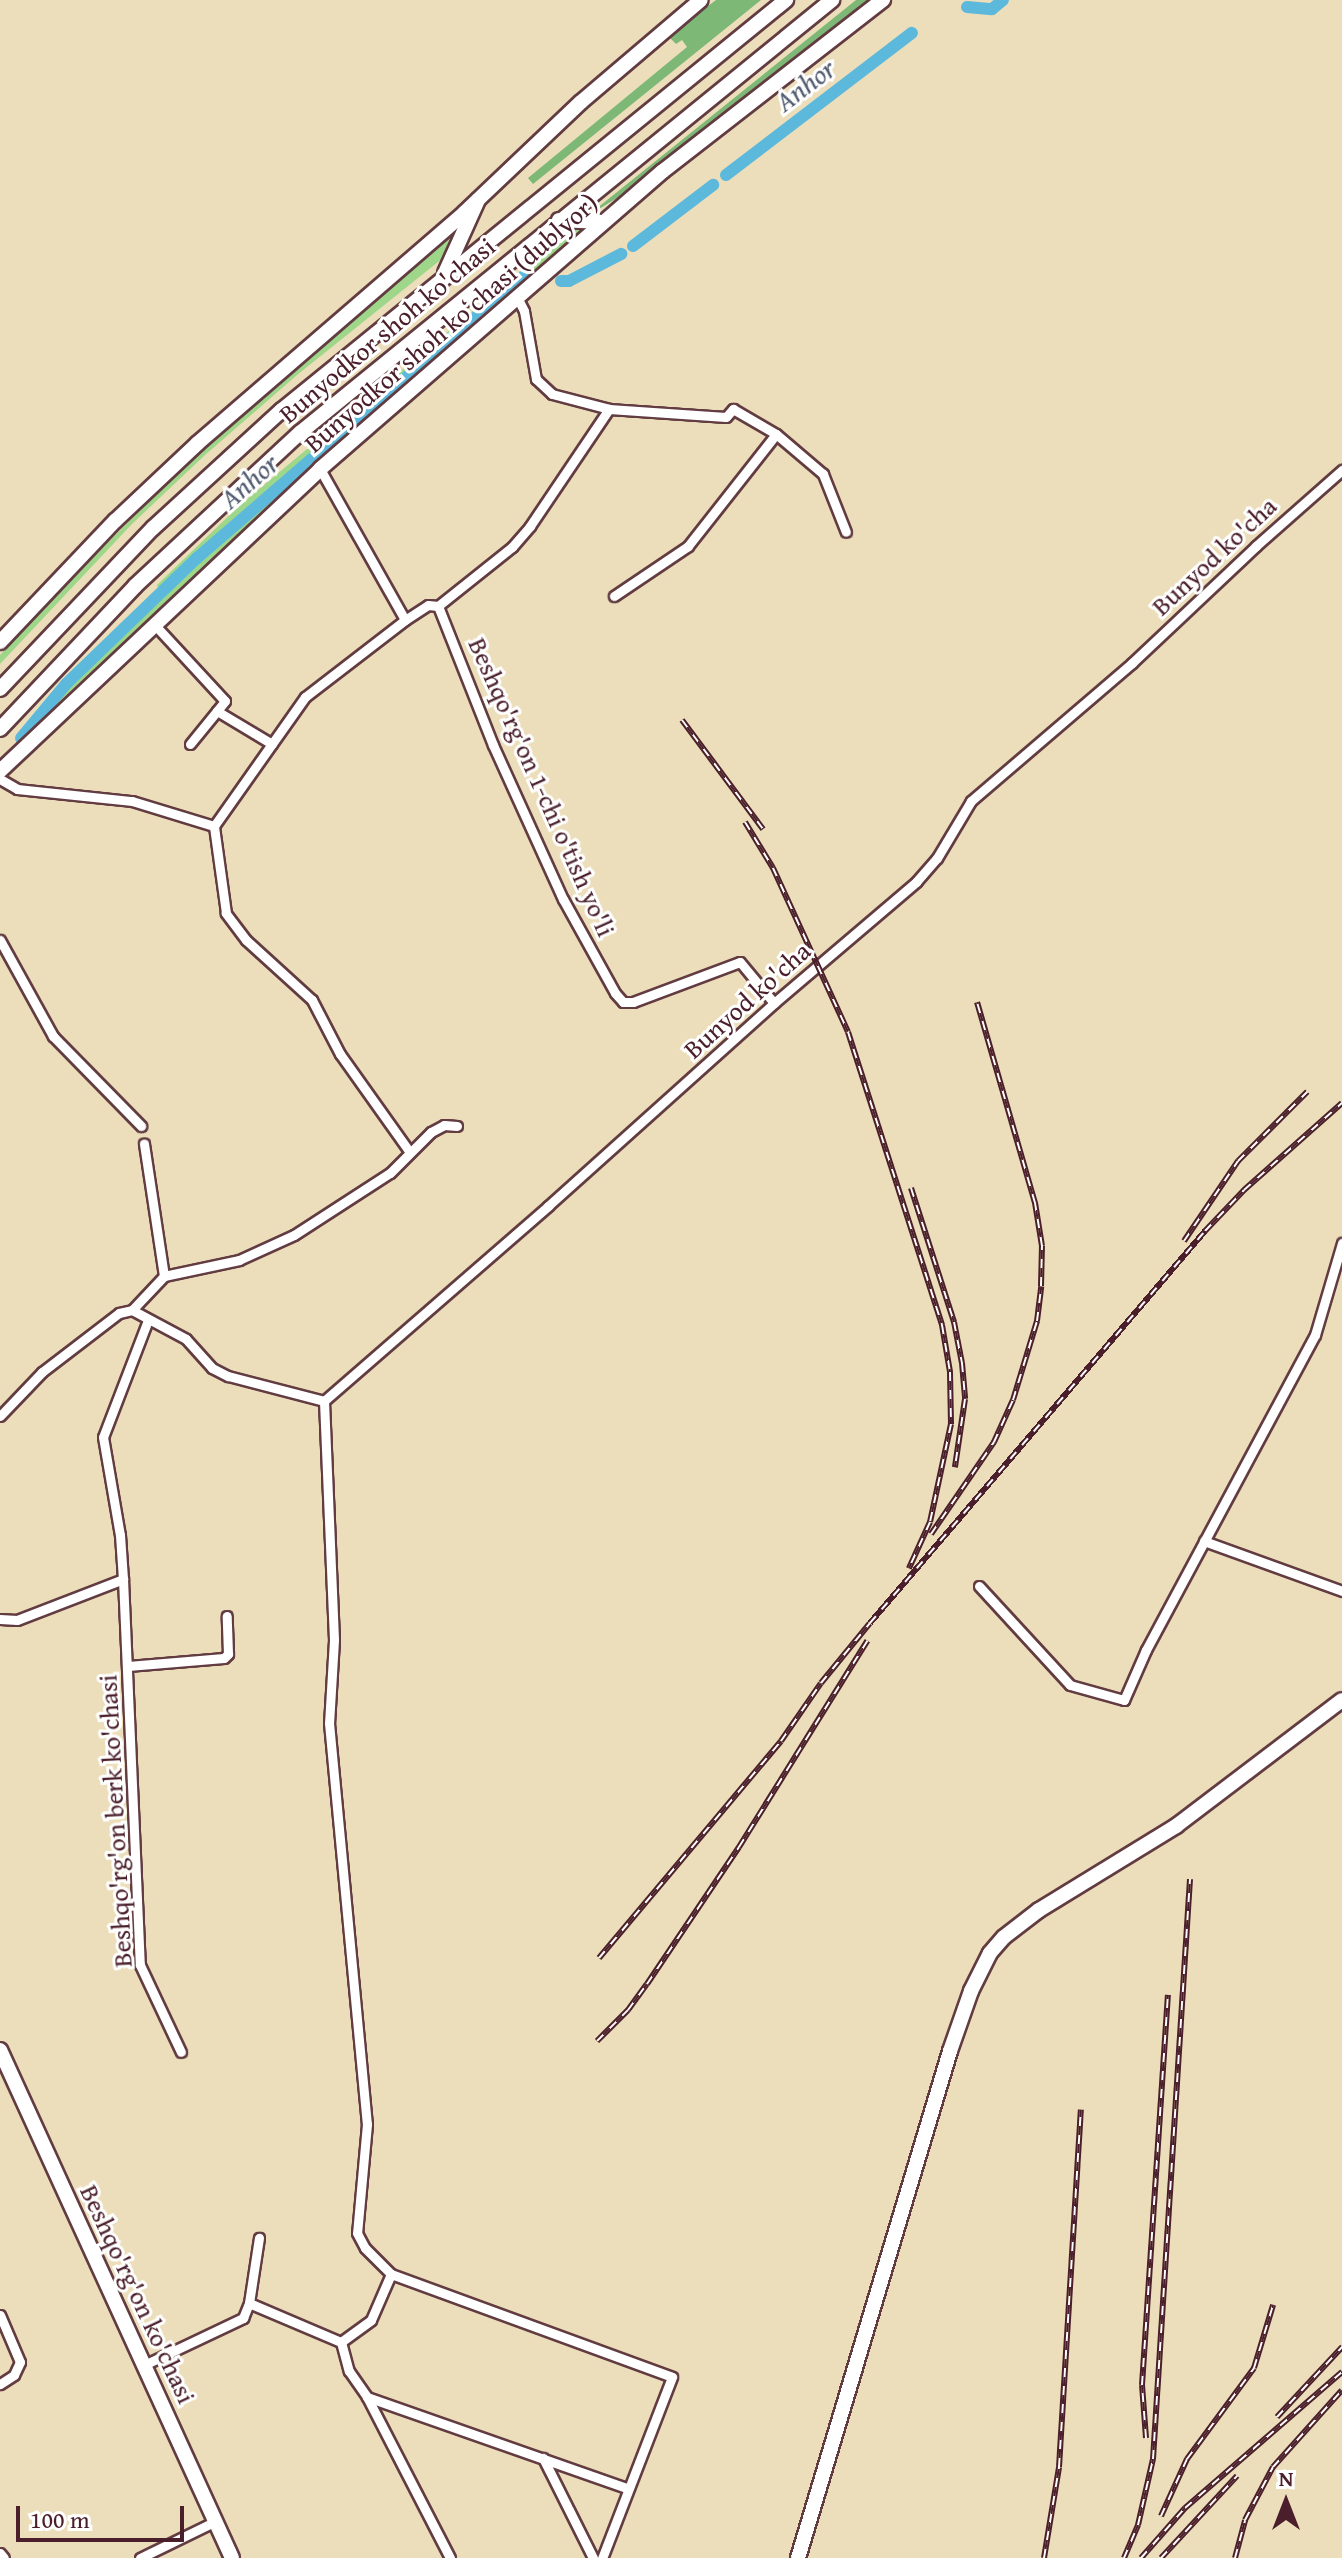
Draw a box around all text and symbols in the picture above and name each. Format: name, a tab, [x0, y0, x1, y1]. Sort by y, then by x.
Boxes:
water label: Anhor	[768, 52, 842, 118]
street label: Bunyodkor shoh koʻchasi (dublyor)	[298, 187, 604, 459]
street label: Bunyodkor shoh ko'chasi	[273, 231, 501, 429]
water label: Anhor	[213, 446, 285, 516]
street label: Bunyod ko'cha	[1145, 490, 1283, 622]
street label: Beshqo'rg'on 1-chi o'tish yo'li	[462, 633, 622, 941]
street label: Bunyod ko'cha	[677, 935, 817, 1065]
street label: Beshqo'rg'on berk ko'chasi	[92, 1674, 138, 1968]
street label: Beshqo'rg'on ko'chasi	[74, 2180, 202, 2408]
north arrow	[1246, 2462, 1326, 2542]
text: N	[1279, 2462, 1293, 2494]
scale bar	[20, 2490, 188, 2540]
text: 100 m	[30, 2502, 90, 2537]

